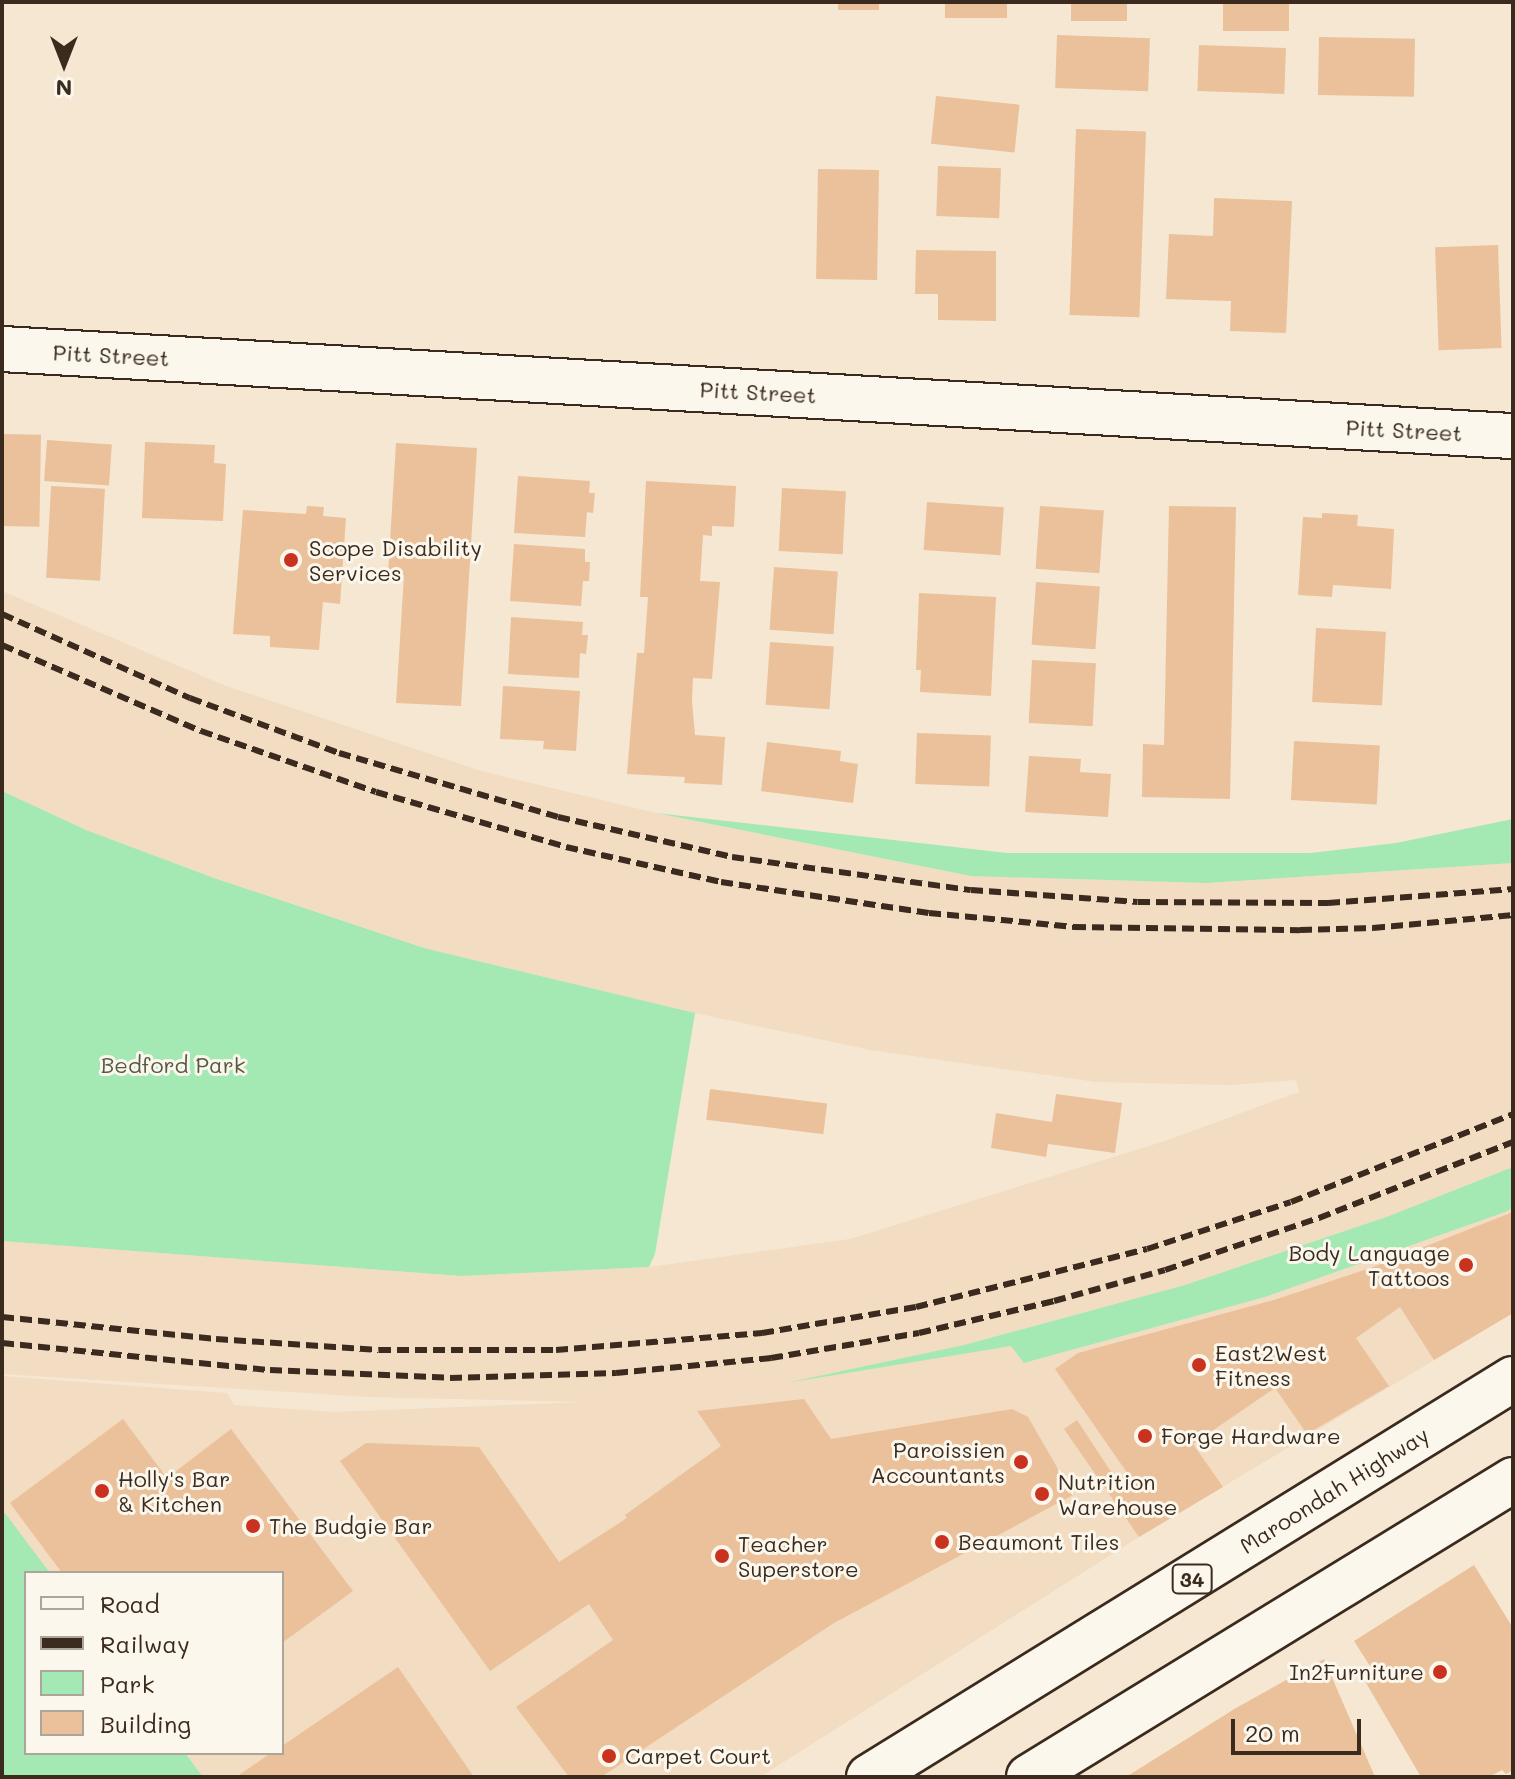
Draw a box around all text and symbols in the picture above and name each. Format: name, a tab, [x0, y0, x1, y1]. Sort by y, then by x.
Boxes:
north arrow	[24, 24, 104, 104]
text: N	[56, 74, 72, 103]
street label: Pitt Street	[52, 339, 170, 371]
street label: Pitt Street	[699, 376, 817, 408]
street label: Pitt Street	[1345, 414, 1463, 446]
place label: Scope Disability Services	[309, 534, 482, 586]
marker: Scope Disability Services	[280, 549, 302, 571]
park label: Bedford Park	[101, 1052, 245, 1078]
place label: Body Language Tattoos	[1288, 1239, 1450, 1290]
marker: Body Language Tattoos	[1457, 1256, 1475, 1274]
place label: East2West Fitness	[1215, 1339, 1327, 1390]
marker: East2West Fitness	[1190, 1356, 1208, 1374]
street label: Maroondah Highway	[1235, 1421, 1433, 1559]
place label: Forge Hardware	[1161, 1423, 1341, 1449]
marker: Forge Hardware	[1136, 1427, 1154, 1445]
place label: Paroissien Accountants	[871, 1436, 1005, 1488]
marker: Paroissien Accountants	[1012, 1453, 1030, 1471]
place label: Holly's Bar & Kitchen	[118, 1465, 230, 1516]
place label: Nutrition Warehouse	[1058, 1468, 1177, 1520]
marker: Holly's Bar & Kitchen	[93, 1482, 111, 1500]
marker: Nutrition Warehouse	[1033, 1485, 1051, 1503]
place label: The Budgie Bar	[269, 1513, 433, 1539]
marker: The Budgie Bar	[244, 1517, 262, 1535]
place label: Beaumont Tiles	[958, 1529, 1119, 1555]
place label: Teacher Superstore	[738, 1530, 859, 1582]
marker: Beaumont Tiles	[933, 1533, 951, 1551]
marker: Teacher Superstore	[713, 1547, 731, 1565]
road number: 34	[1170, 1563, 1214, 1595]
legend	[24, 1571, 284, 1755]
text: Road	[100, 1588, 160, 1619]
text: Railway	[100, 1628, 190, 1659]
place label: In2Furniture	[1289, 1659, 1424, 1685]
marker: In2Furniture	[1431, 1663, 1449, 1681]
text: Park	[100, 1668, 154, 1699]
scale bar	[1235, 1703, 1365, 1753]
text: Building	[100, 1708, 191, 1739]
text: 20 m	[1245, 1717, 1300, 1748]
place label: Carpet Court	[625, 1743, 771, 1769]
marker: Carpet Court	[600, 1747, 618, 1765]

